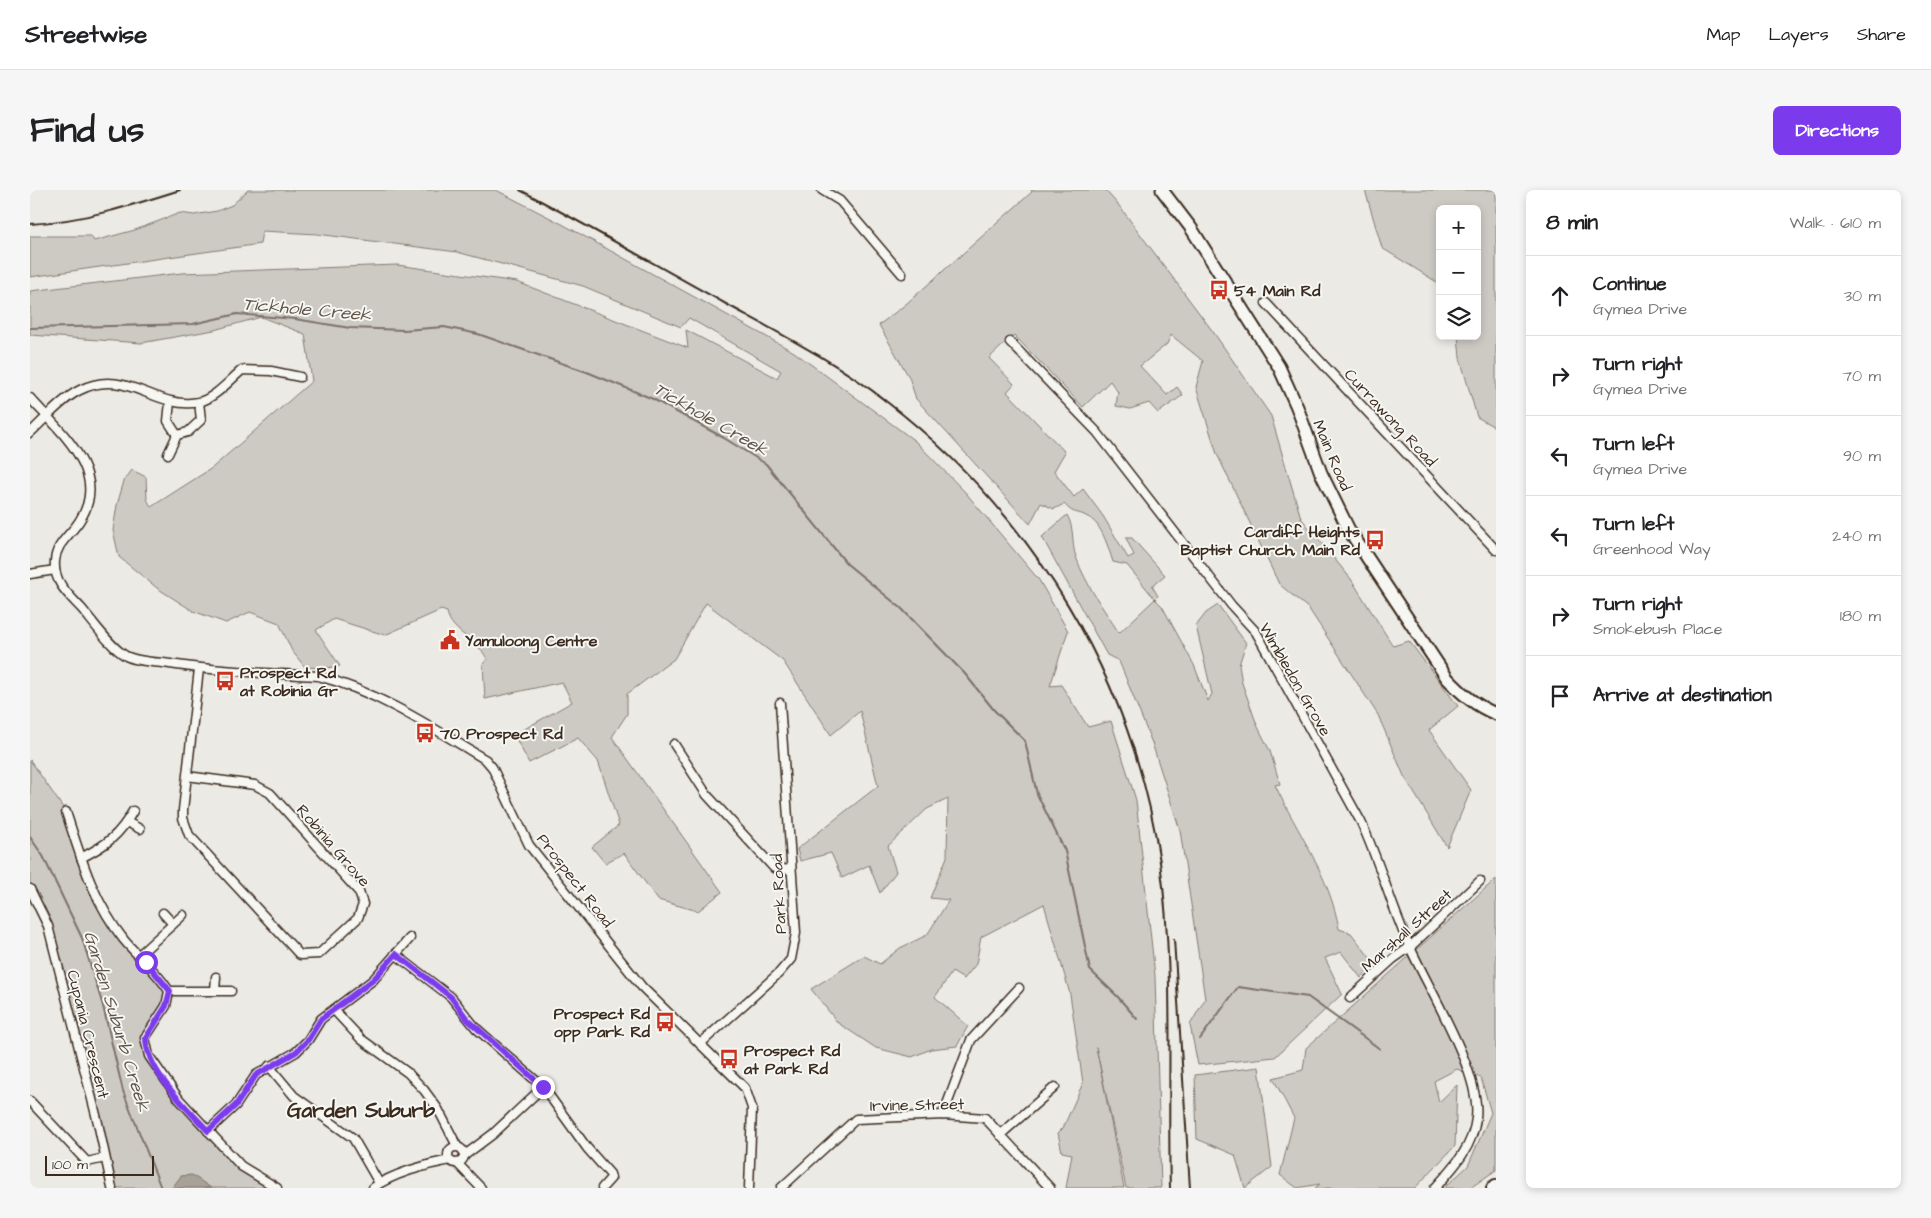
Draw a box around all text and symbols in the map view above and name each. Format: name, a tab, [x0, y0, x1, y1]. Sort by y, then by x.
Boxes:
text: Streetwise	[25, 18, 147, 52]
text: Map	[1706, 22, 1740, 47]
text: Layers	[1768, 22, 1829, 47]
text: Share	[1857, 22, 1906, 47]
text: Find us	[30, 106, 144, 155]
button: Directions	[1773, 106, 1901, 155]
map controls	[1436, 205, 1481, 340]
button: +	[1436, 205, 1481, 250]
text: 8 min	[1546, 208, 1598, 237]
text: Walk · 610 m	[1789, 212, 1881, 234]
button: −	[1436, 250, 1481, 295]
text: Continue	[1593, 271, 1667, 298]
bus stop icon: 54 Main Rd	[1208, 279, 1230, 301]
place label: 54 Main Rd	[1234, 280, 1321, 302]
icon: ahead	[1546, 282, 1574, 310]
text: 30 m	[1844, 285, 1881, 307]
water label: Tickhole Creek	[242, 291, 373, 328]
button: layers	[1436, 295, 1481, 340]
text: Gymea Drive	[1593, 298, 1687, 320]
text: Turn right	[1593, 351, 1682, 378]
icon: right	[1546, 362, 1574, 390]
street label: Currawong Road	[1338, 364, 1441, 472]
text: 70 m	[1842, 365, 1881, 387]
water label: Tickhole Creek	[649, 377, 773, 463]
text: Gymea Drive	[1593, 378, 1687, 400]
street label: Main Road	[1307, 417, 1357, 494]
text: Turn left	[1593, 431, 1674, 458]
icon: left	[1546, 442, 1574, 470]
text: 90 m	[1843, 445, 1881, 467]
text: Gymea Drive	[1593, 458, 1687, 480]
text: Turn left	[1593, 511, 1674, 538]
place label: Cardiff Heights Baptist Church, Main Rd	[1180, 521, 1361, 561]
icon: left	[1546, 522, 1574, 550]
text: 240 m	[1832, 525, 1881, 547]
bus stop icon: Cardiff Heights Baptist Church, Main Rd	[1364, 529, 1386, 551]
text: Greenhood Way	[1593, 538, 1711, 560]
text: Turn right	[1593, 591, 1682, 618]
icon: right	[1546, 602, 1574, 630]
text: 180 m	[1840, 605, 1881, 627]
text: Smokebush Place	[1593, 618, 1722, 640]
street label: Wimbledon Grove	[1254, 619, 1337, 741]
public building icon: Yamuloong Centre	[439, 629, 461, 651]
place label: Yamuloong Centre	[465, 630, 598, 654]
place label: Prospect Rd at Robinia Gr	[239, 662, 338, 702]
bus stop icon: Prospect Rd at Robinia Gr	[214, 670, 236, 692]
icon: arrive	[1546, 682, 1574, 710]
text: Arrive at destination	[1593, 682, 1772, 709]
bus stop icon: 70 Prospect Rd	[414, 722, 436, 744]
place label: 70 Prospect Rd	[439, 723, 563, 745]
street label: Robinia Grove	[291, 800, 375, 892]
street label: Prospect Road	[532, 829, 619, 932]
street label: Park Road	[766, 853, 792, 935]
street label: Marshall Street	[1357, 884, 1457, 977]
water label: Garden Suburb Creek	[77, 928, 156, 1115]
route start	[135, 951, 158, 974]
street label: Cupania Crescent	[61, 968, 115, 1101]
place label: Prospect Rd opp Park Rd	[554, 1003, 651, 1043]
bus stop icon: Prospect Rd opp Park Rd	[654, 1011, 676, 1033]
place label: Prospect Rd at Park Rd	[743, 1040, 841, 1080]
bus stop icon: Prospect Rd at Park Rd	[718, 1048, 740, 1070]
route end	[532, 1076, 555, 1099]
street label: Irvine Street	[870, 1093, 965, 1117]
district label: Garden Suburb	[287, 1096, 435, 1125]
scale bar	[45, 1153, 154, 1176]
text: 100 m	[52, 1155, 88, 1175]

